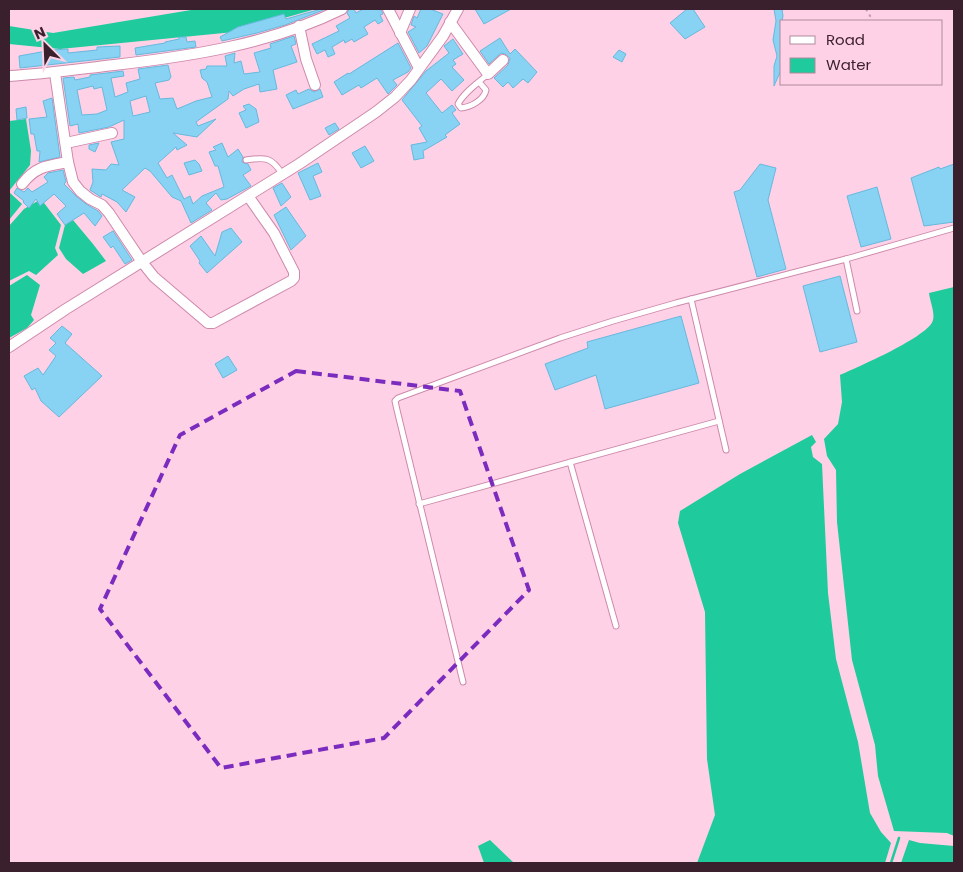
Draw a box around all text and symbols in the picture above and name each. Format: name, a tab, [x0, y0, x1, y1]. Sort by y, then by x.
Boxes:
north arrow	[20, 20, 70, 70]
legend	[780, 20, 943, 85]
text: N	[31, 22, 49, 44]
text: Road	[826, 29, 865, 50]
text: Water	[826, 54, 872, 75]

